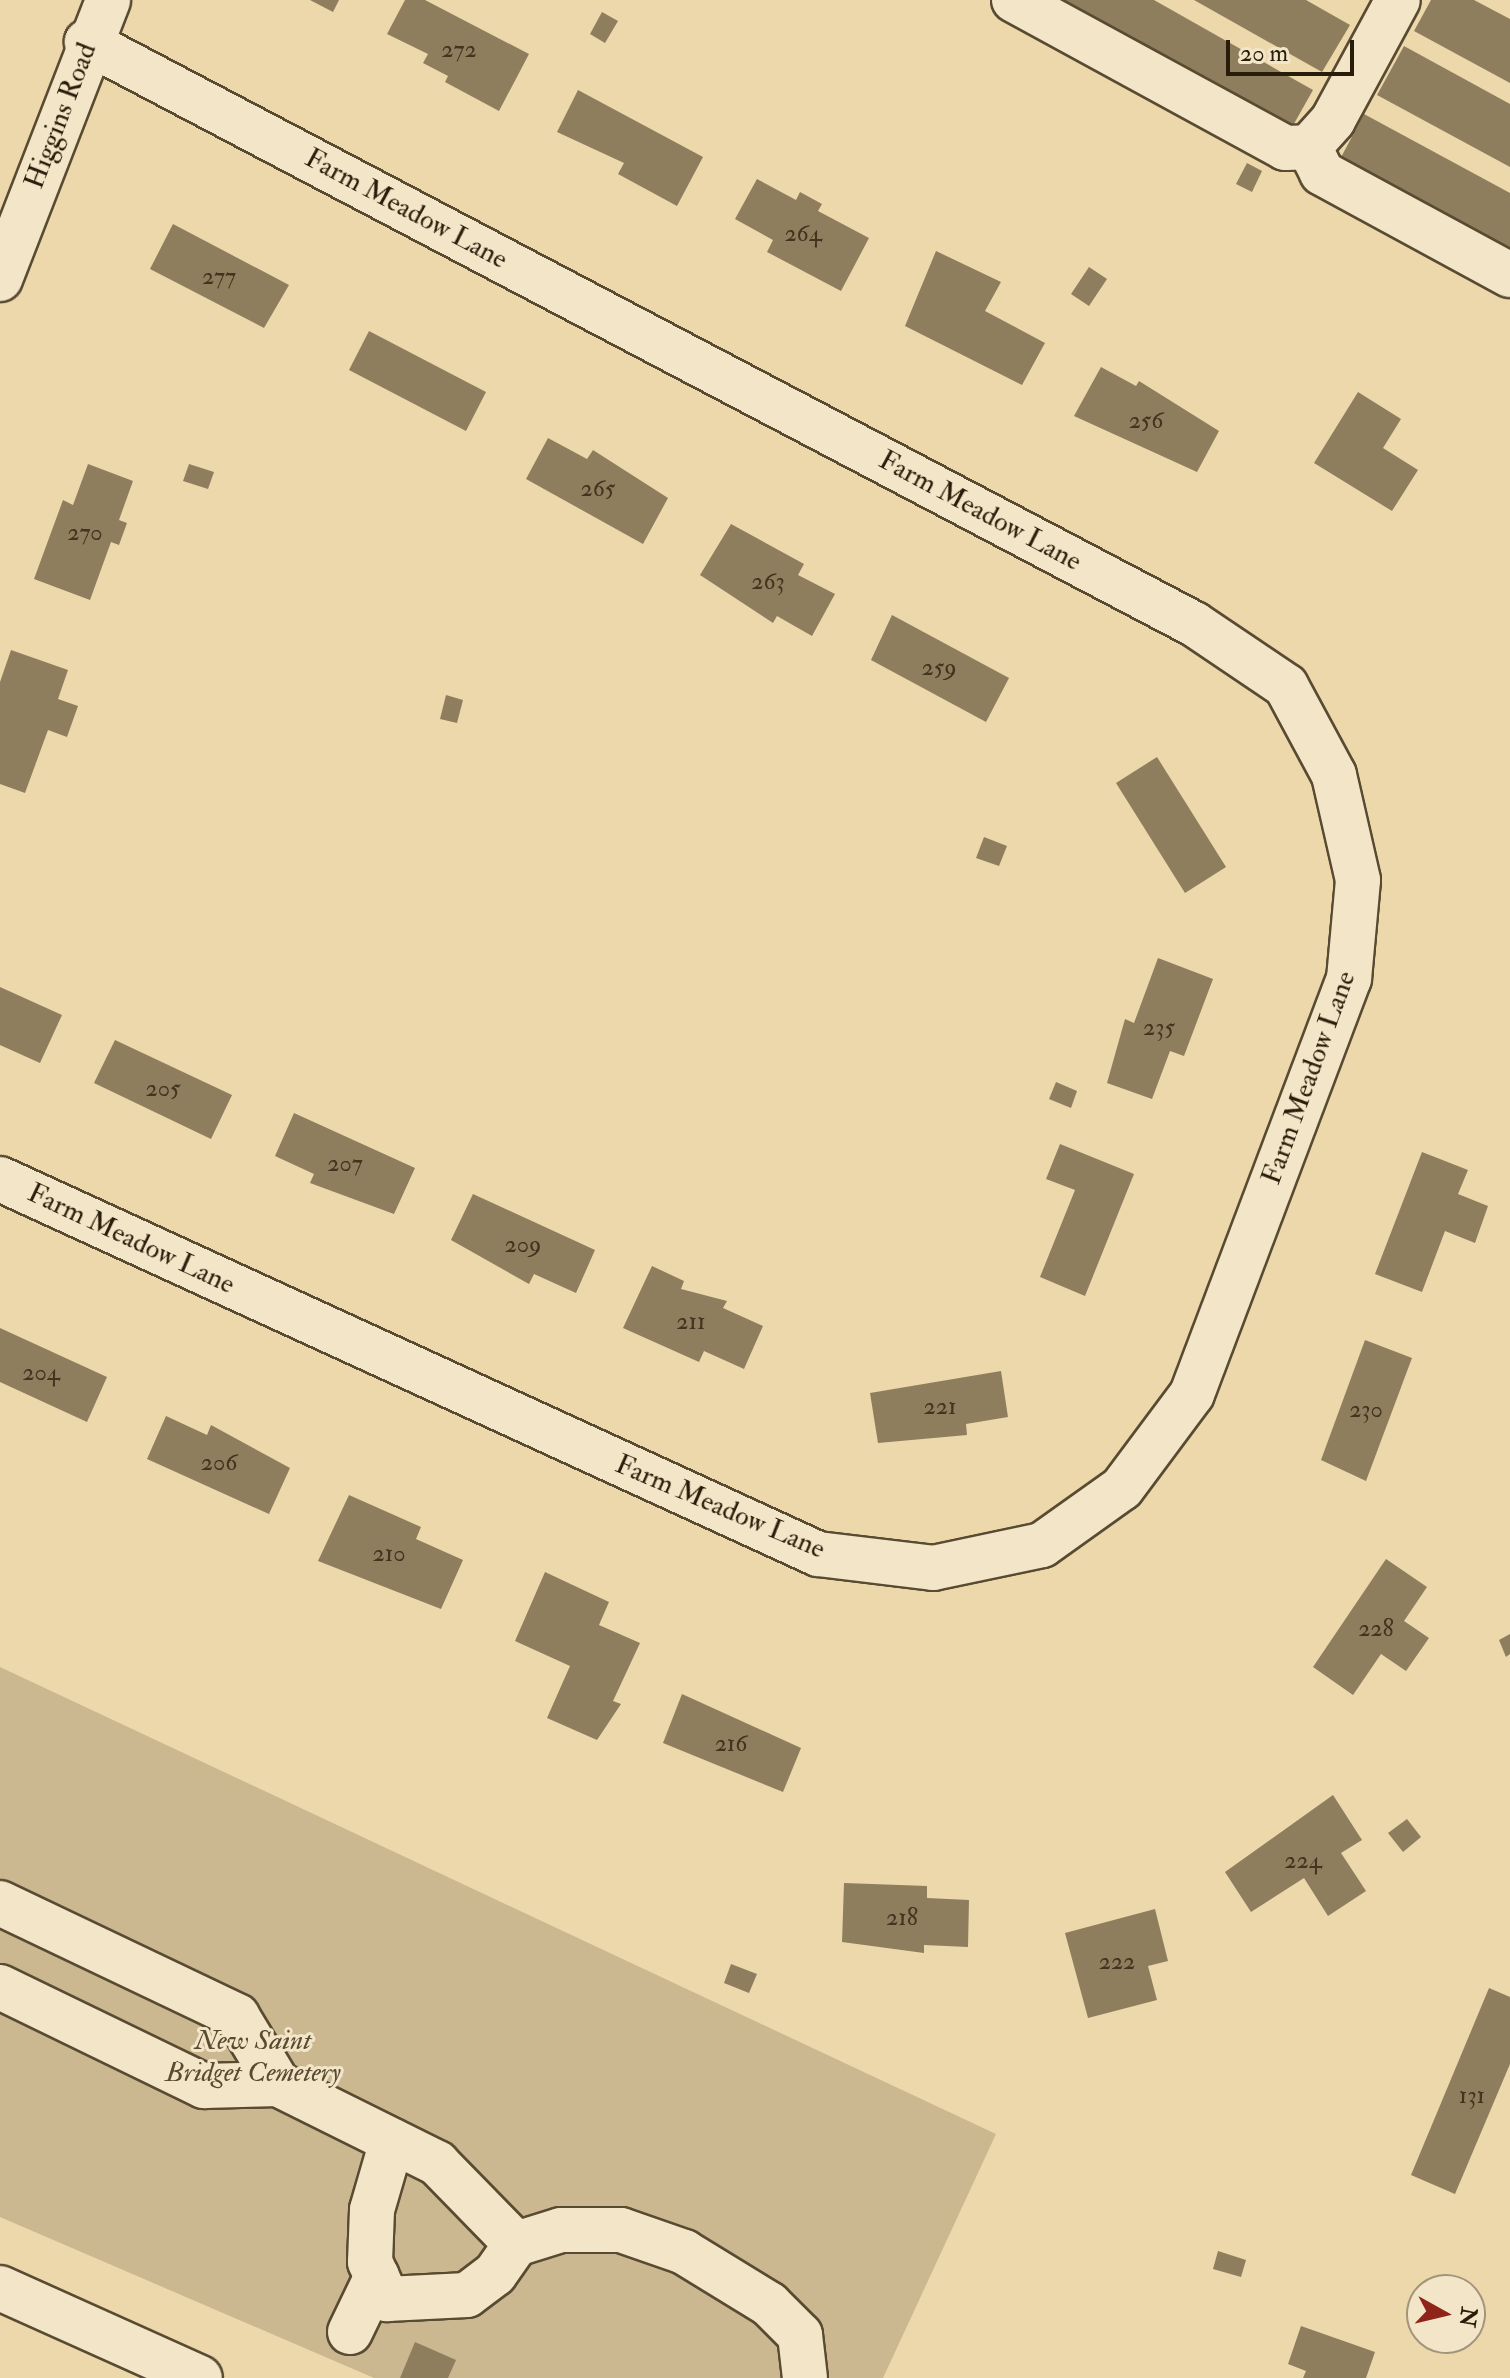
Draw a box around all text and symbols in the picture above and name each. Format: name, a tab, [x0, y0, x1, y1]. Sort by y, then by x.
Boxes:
scale bar	[1230, 24, 1358, 74]
house number: 272	[441, 36, 477, 64]
street label: Higgins Road	[18, 38, 104, 194]
text: 20 m	[1240, 38, 1288, 69]
street label: Farm Meadow Lane	[299, 141, 513, 277]
house number: 264	[784, 220, 822, 248]
house number: 277	[202, 263, 236, 291]
house number: 256	[1129, 407, 1163, 435]
street label: Farm Meadow Lane	[873, 443, 1087, 579]
house number: 265	[581, 475, 615, 503]
house number: 270	[67, 519, 103, 547]
house number: 263	[751, 568, 785, 596]
house number: 259	[922, 654, 956, 682]
street label: Farm Meadow Lane	[1255, 967, 1363, 1189]
house number: 235	[1143, 1014, 1175, 1042]
house number: 205	[145, 1075, 181, 1103]
house number: 207	[327, 1150, 363, 1178]
street label: Farm Meadow Lane	[22, 1176, 240, 1302]
house number: 209	[505, 1231, 541, 1259]
house number: 211	[676, 1308, 706, 1336]
house number: 204	[22, 1359, 60, 1387]
house number: 221	[924, 1393, 956, 1421]
house number: 230	[1349, 1396, 1383, 1424]
street label: Farm Meadow Lane	[610, 1448, 830, 1566]
house number: 206	[201, 1449, 237, 1477]
house number: 210	[373, 1540, 405, 1568]
house number: 228	[1358, 1615, 1394, 1643]
house number: 216	[715, 1730, 747, 1758]
house number: 224	[1284, 1847, 1322, 1875]
house number: 218	[886, 1904, 918, 1932]
house number: 222	[1099, 1948, 1135, 1976]
park label: New Saint Bridget Cemetery	[165, 2024, 341, 2090]
house number: 131	[1459, 2082, 1485, 2110]
north arrow	[1406, 2274, 1486, 2354]
text: N	[1453, 2305, 1483, 2329]

